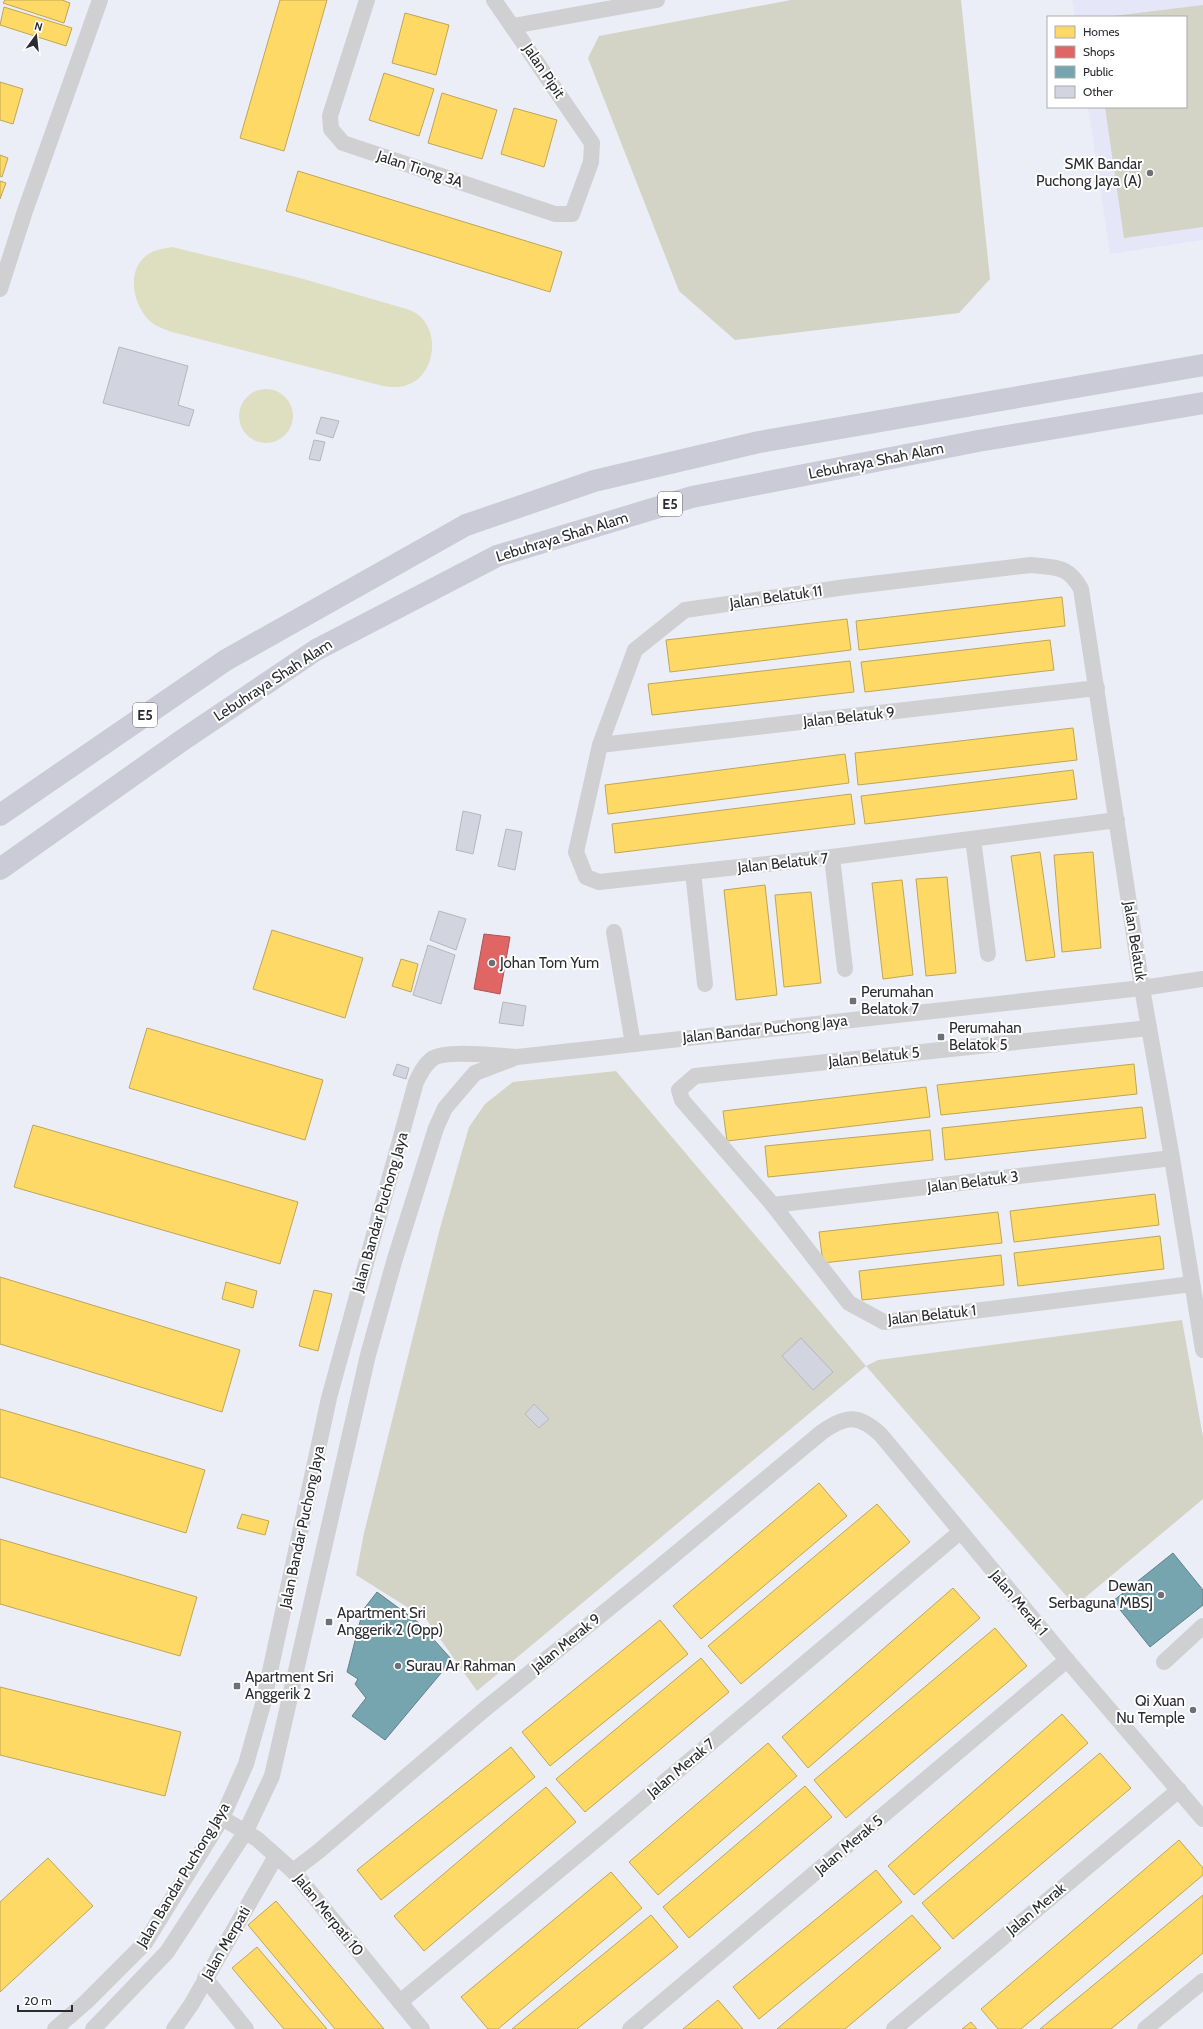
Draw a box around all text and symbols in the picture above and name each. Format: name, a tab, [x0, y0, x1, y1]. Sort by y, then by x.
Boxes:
north arrow	[16, 16, 56, 56]
legend	[1047, 16, 1187, 108]
text: N	[33, 19, 44, 34]
text: Homes	[1083, 24, 1120, 39]
street label: Jalan Pipit	[519, 40, 569, 102]
text: Shops	[1083, 44, 1115, 59]
text: Public	[1083, 64, 1114, 79]
text: Other	[1083, 84, 1113, 99]
street label: Jalan Tiong 3A	[374, 146, 466, 192]
place label: SMK Bandar Puchong Jaya (A)	[1036, 155, 1142, 190]
marker: SMK Bandar Puchong Jaya (A)	[1145, 168, 1155, 178]
street label: Lebuhraya Shah Alam	[807, 439, 945, 483]
road number: E5	[658, 492, 682, 516]
street label: Lebuhraya Shah Alam	[494, 508, 630, 566]
street label: Jalan Belatuk 11	[728, 582, 823, 613]
street label: Lebuhraya Shah Alam	[210, 635, 336, 725]
road number: E5	[133, 703, 157, 727]
street label: Jalan Belatuk 9	[801, 703, 896, 731]
street label: Jalan Belatuk 7	[736, 849, 830, 877]
street label: Jalan Belatuk	[1120, 899, 1150, 982]
place label: Johan Tom Yum	[499, 954, 599, 972]
marker: Johan Tom Yum	[487, 958, 497, 968]
place label: Perumahan Belatok 7	[861, 983, 934, 1018]
marker: Perumahan Belatok 7	[848, 996, 858, 1006]
street label: Jalan Bandar Puchong Jaya	[681, 1011, 849, 1047]
place label: Perumahan Belatok 5	[949, 1019, 1022, 1054]
marker: Perumahan Belatok 5	[936, 1032, 946, 1042]
street label: Jalan Belatuk 5	[826, 1043, 921, 1071]
street label: Jalan Bandar Puchong Jaya	[348, 1129, 412, 1295]
street label: Jalan Belatuk 3	[925, 1167, 1020, 1197]
street label: Jalan Belatuk 1	[886, 1301, 977, 1329]
street label: Jalan Bandar Puchong Jaya	[276, 1443, 328, 1611]
street label: Jalan Merak 1	[986, 1566, 1052, 1639]
place label: Dewan Serbaguna MBSJ	[1048, 1577, 1153, 1612]
marker: Dewan Serbaguna MBSJ	[1156, 1590, 1166, 1600]
place label: Apartment Sri Anggerik 2 (Opp)	[337, 1604, 443, 1639]
street label: Jalan Merak 9	[527, 1610, 604, 1677]
marker: Apartment Sri Anggerik 2 (Opp)	[324, 1617, 334, 1627]
place label: Surau Ar Rahman	[406, 1657, 516, 1675]
marker: Surau Ar Rahman	[393, 1661, 403, 1671]
place label: Apartment Sri Anggerik 2	[245, 1668, 334, 1703]
marker: Apartment Sri Anggerik 2	[232, 1681, 242, 1691]
place label: Qi Xuan Nu Temple	[1116, 1692, 1185, 1727]
marker: Qi Xuan Nu Temple	[1188, 1705, 1198, 1715]
street label: Jalan Merak 7	[643, 1734, 719, 1802]
street label: Jalan Bandar Puchong Jaya	[132, 1799, 234, 1951]
street label: Jalan Merak 5	[811, 1811, 887, 1879]
street label: Jalan Merpati 10	[290, 1870, 368, 1960]
street label: Jalan Merak	[1002, 1879, 1069, 1940]
street label: Jalan Merpati	[197, 1903, 254, 1984]
scale bar	[18, 1987, 72, 2013]
text: 20 m	[24, 1993, 52, 2008]

